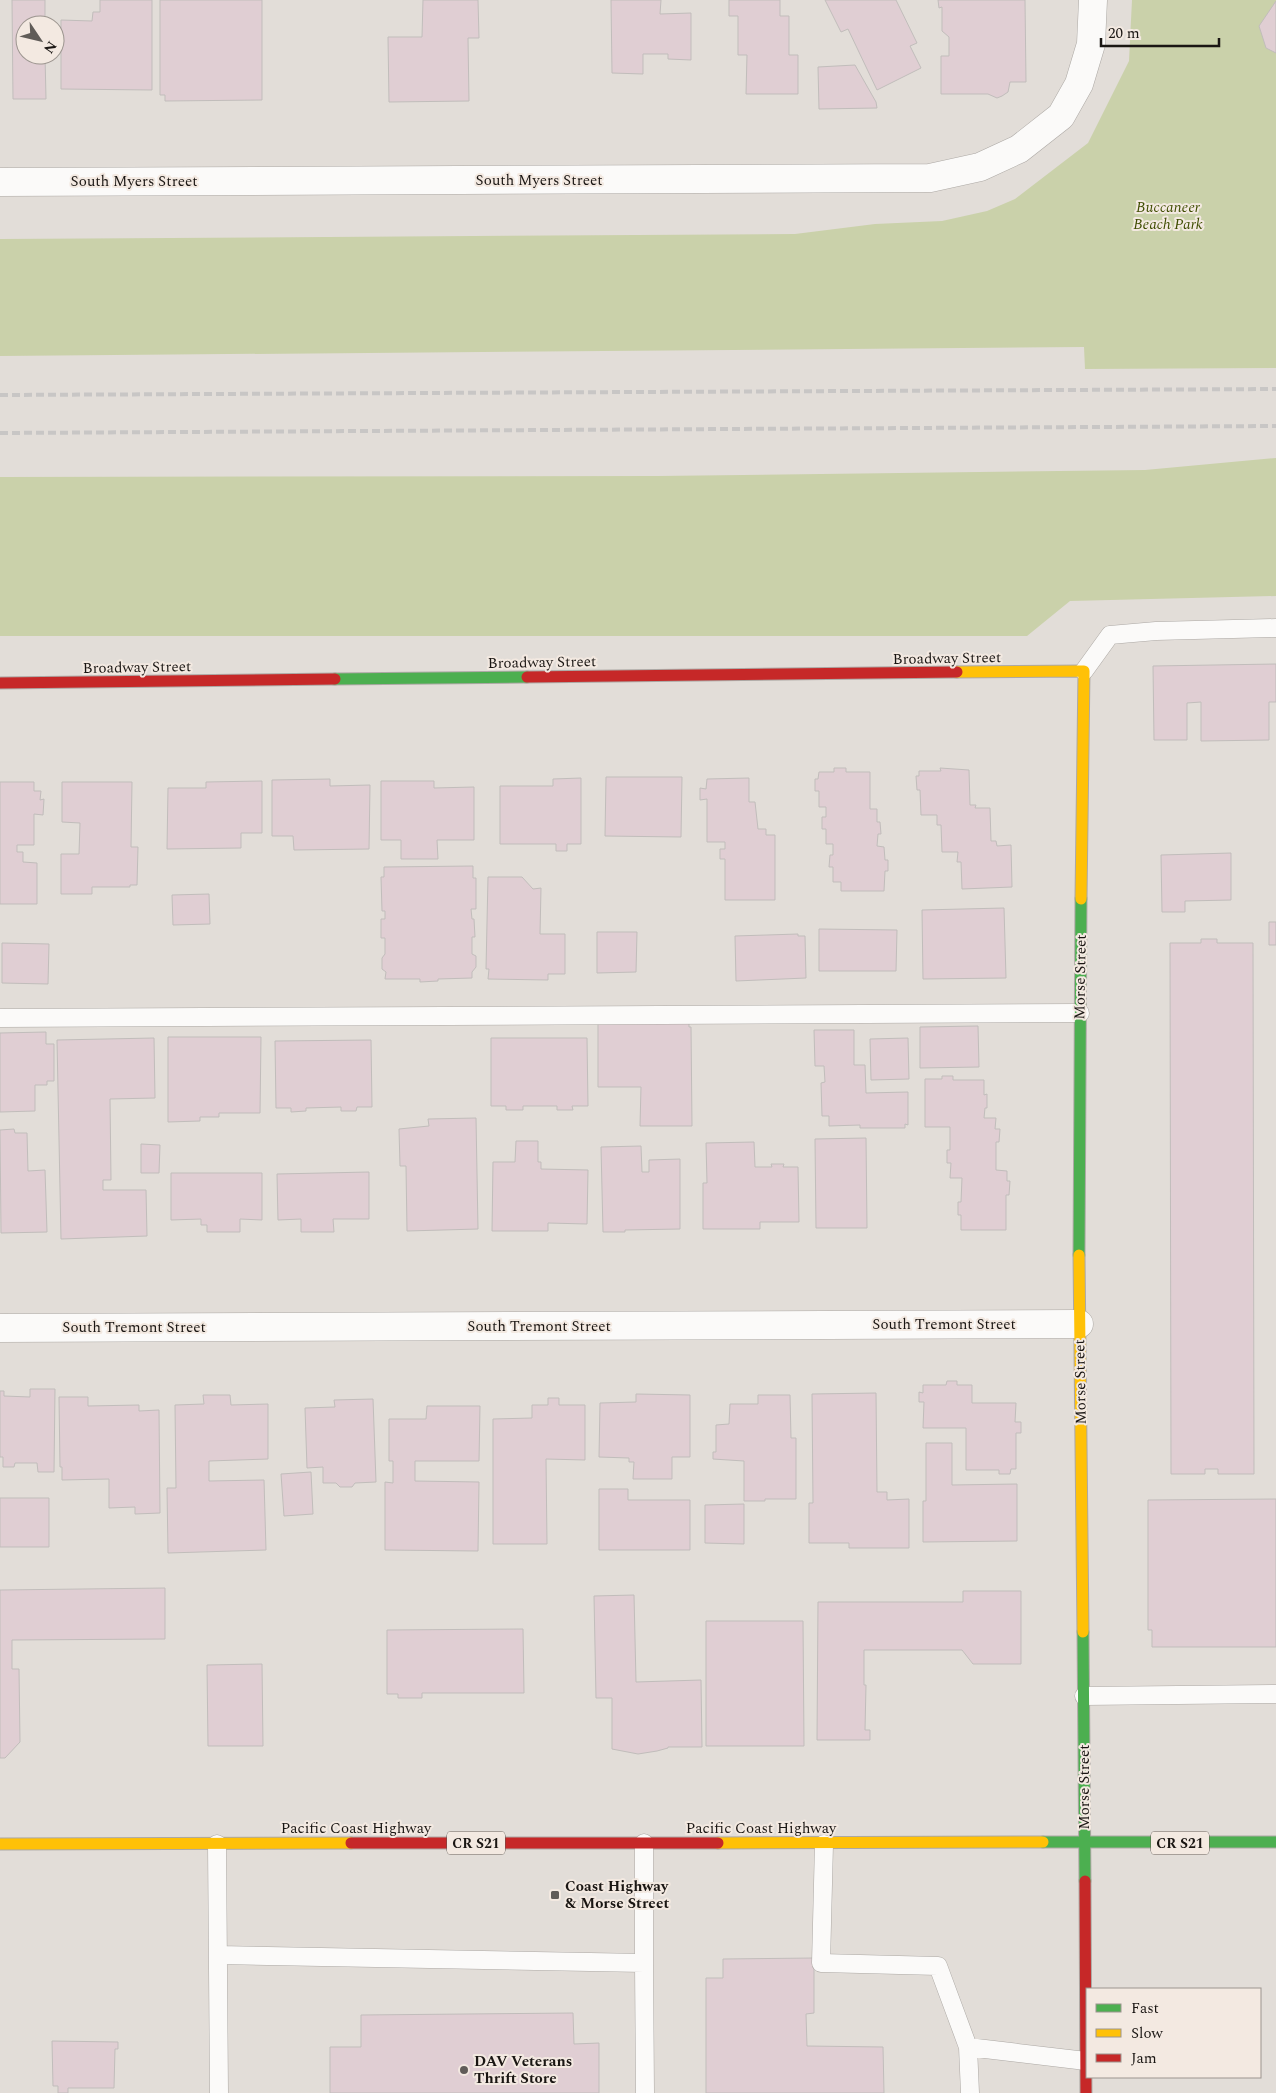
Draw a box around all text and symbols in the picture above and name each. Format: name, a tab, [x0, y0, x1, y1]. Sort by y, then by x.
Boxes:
north arrow	[15, 15, 65, 65]
scale bar	[1101, 15, 1218, 47]
text: 20 m	[1108, 22, 1140, 45]
text: N	[38, 36, 62, 58]
street label: South Myers Street	[476, 169, 602, 192]
street label: South Myers Street	[71, 170, 197, 193]
park label: Buccaneer Beach Park	[1133, 196, 1203, 236]
street label: Broadway Street	[893, 646, 1001, 671]
street label: Broadway Street	[488, 650, 596, 675]
street label: Broadway Street	[83, 655, 191, 680]
street label: Morse Street	[1068, 934, 1093, 1020]
street label: South Tremont Street	[872, 1313, 1016, 1336]
street label: South Tremont Street	[467, 1315, 611, 1338]
street label: South Tremont Street	[62, 1316, 206, 1339]
street label: Morse Street	[1068, 1339, 1093, 1425]
street label: Morse Street	[1073, 1744, 1096, 1830]
street label: Pacific Coast Highway	[281, 1817, 432, 1840]
street label: Pacific Coast Highway	[686, 1817, 837, 1840]
road number: CR S21	[447, 1832, 505, 1855]
road number: CR S21	[1151, 1832, 1209, 1855]
place label: Coast Highway & Morse Street	[565, 1875, 669, 1915]
marker: Coast Highway & Morse Street	[549, 1889, 561, 1901]
legend	[1086, 1988, 1261, 2078]
text: Fast	[1131, 1997, 1159, 2020]
text: Slow	[1131, 2022, 1163, 2045]
text: Jam	[1131, 2047, 1157, 2070]
place label: DAV Veterans Thrift Store	[474, 2050, 572, 2090]
marker: DAV Veterans Thrift Store	[458, 2064, 470, 2076]

